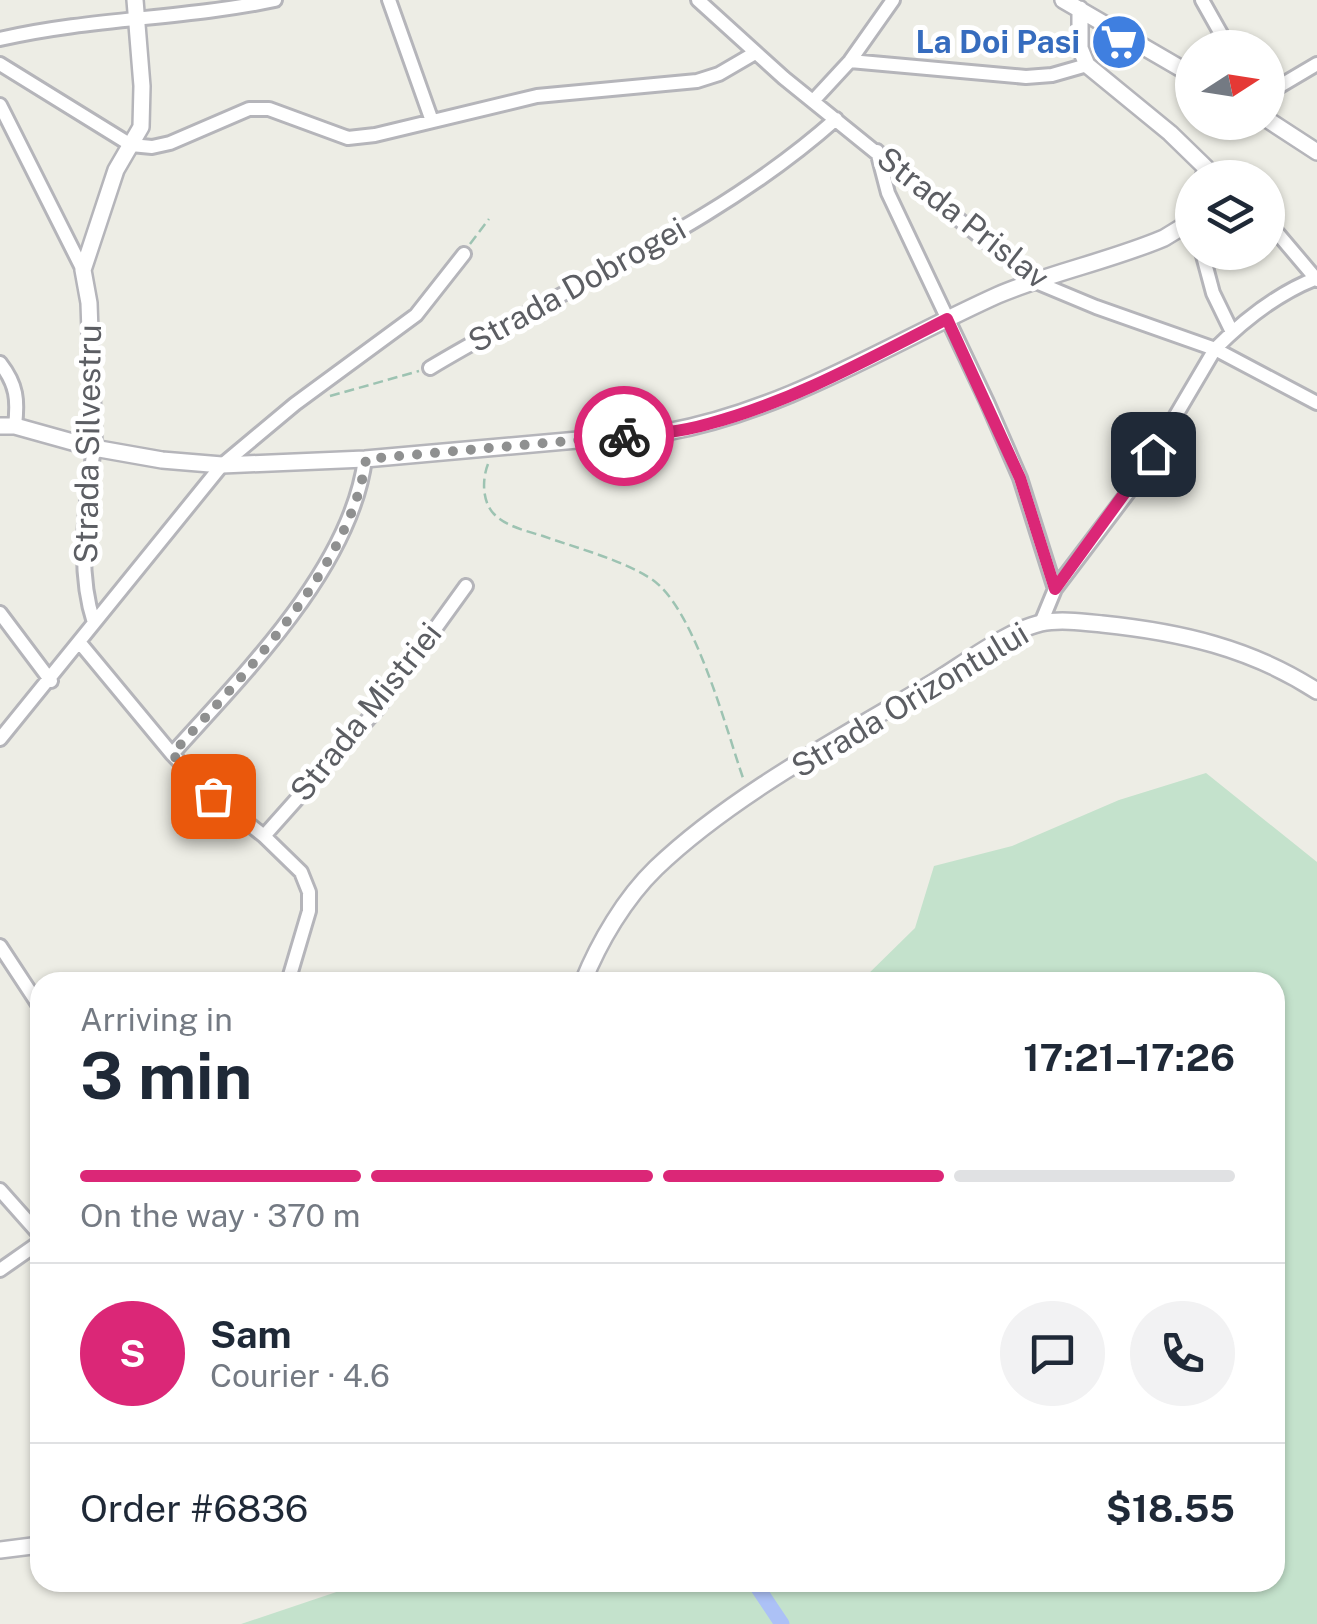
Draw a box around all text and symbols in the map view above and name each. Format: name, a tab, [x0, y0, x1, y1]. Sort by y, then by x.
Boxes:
supermarket icon: La Doi Pasi	[1089, 12, 1149, 72]
place label: La Doi Pasi	[915, 23, 1080, 60]
north arrow	[1175, 30, 1285, 140]
map controls	[1175, 30, 1285, 270]
street label: Strada Prislav	[870, 139, 1056, 296]
button: layers	[1175, 160, 1285, 270]
street label: Strada Dobrogei	[462, 210, 692, 360]
street label: Strada Silvestru	[67, 324, 108, 564]
courier	[574, 386, 674, 486]
icon: bike	[597, 409, 652, 464]
pin	[1111, 412, 1196, 497]
icon: home	[1126, 427, 1181, 482]
street label: Strada Orizontului	[785, 614, 1035, 785]
street label: Strada Mistriei	[282, 615, 449, 808]
pin	[171, 754, 256, 839]
icon: bag	[186, 769, 241, 824]
text: Arriving in	[80, 1001, 233, 1038]
text: 17:21–17:26	[1023, 1035, 1235, 1080]
text: 3 min	[80, 1037, 252, 1114]
text: On the way · 370 m	[80, 1197, 361, 1234]
button: chat	[1000, 1301, 1105, 1406]
button: phone	[1130, 1301, 1235, 1406]
text: Sam	[210, 1312, 292, 1357]
text: S	[119, 1331, 146, 1376]
text: Courier · 4.6	[210, 1357, 390, 1394]
text: Order #6836	[80, 1486, 309, 1531]
text: $18.55	[1106, 1486, 1235, 1531]

